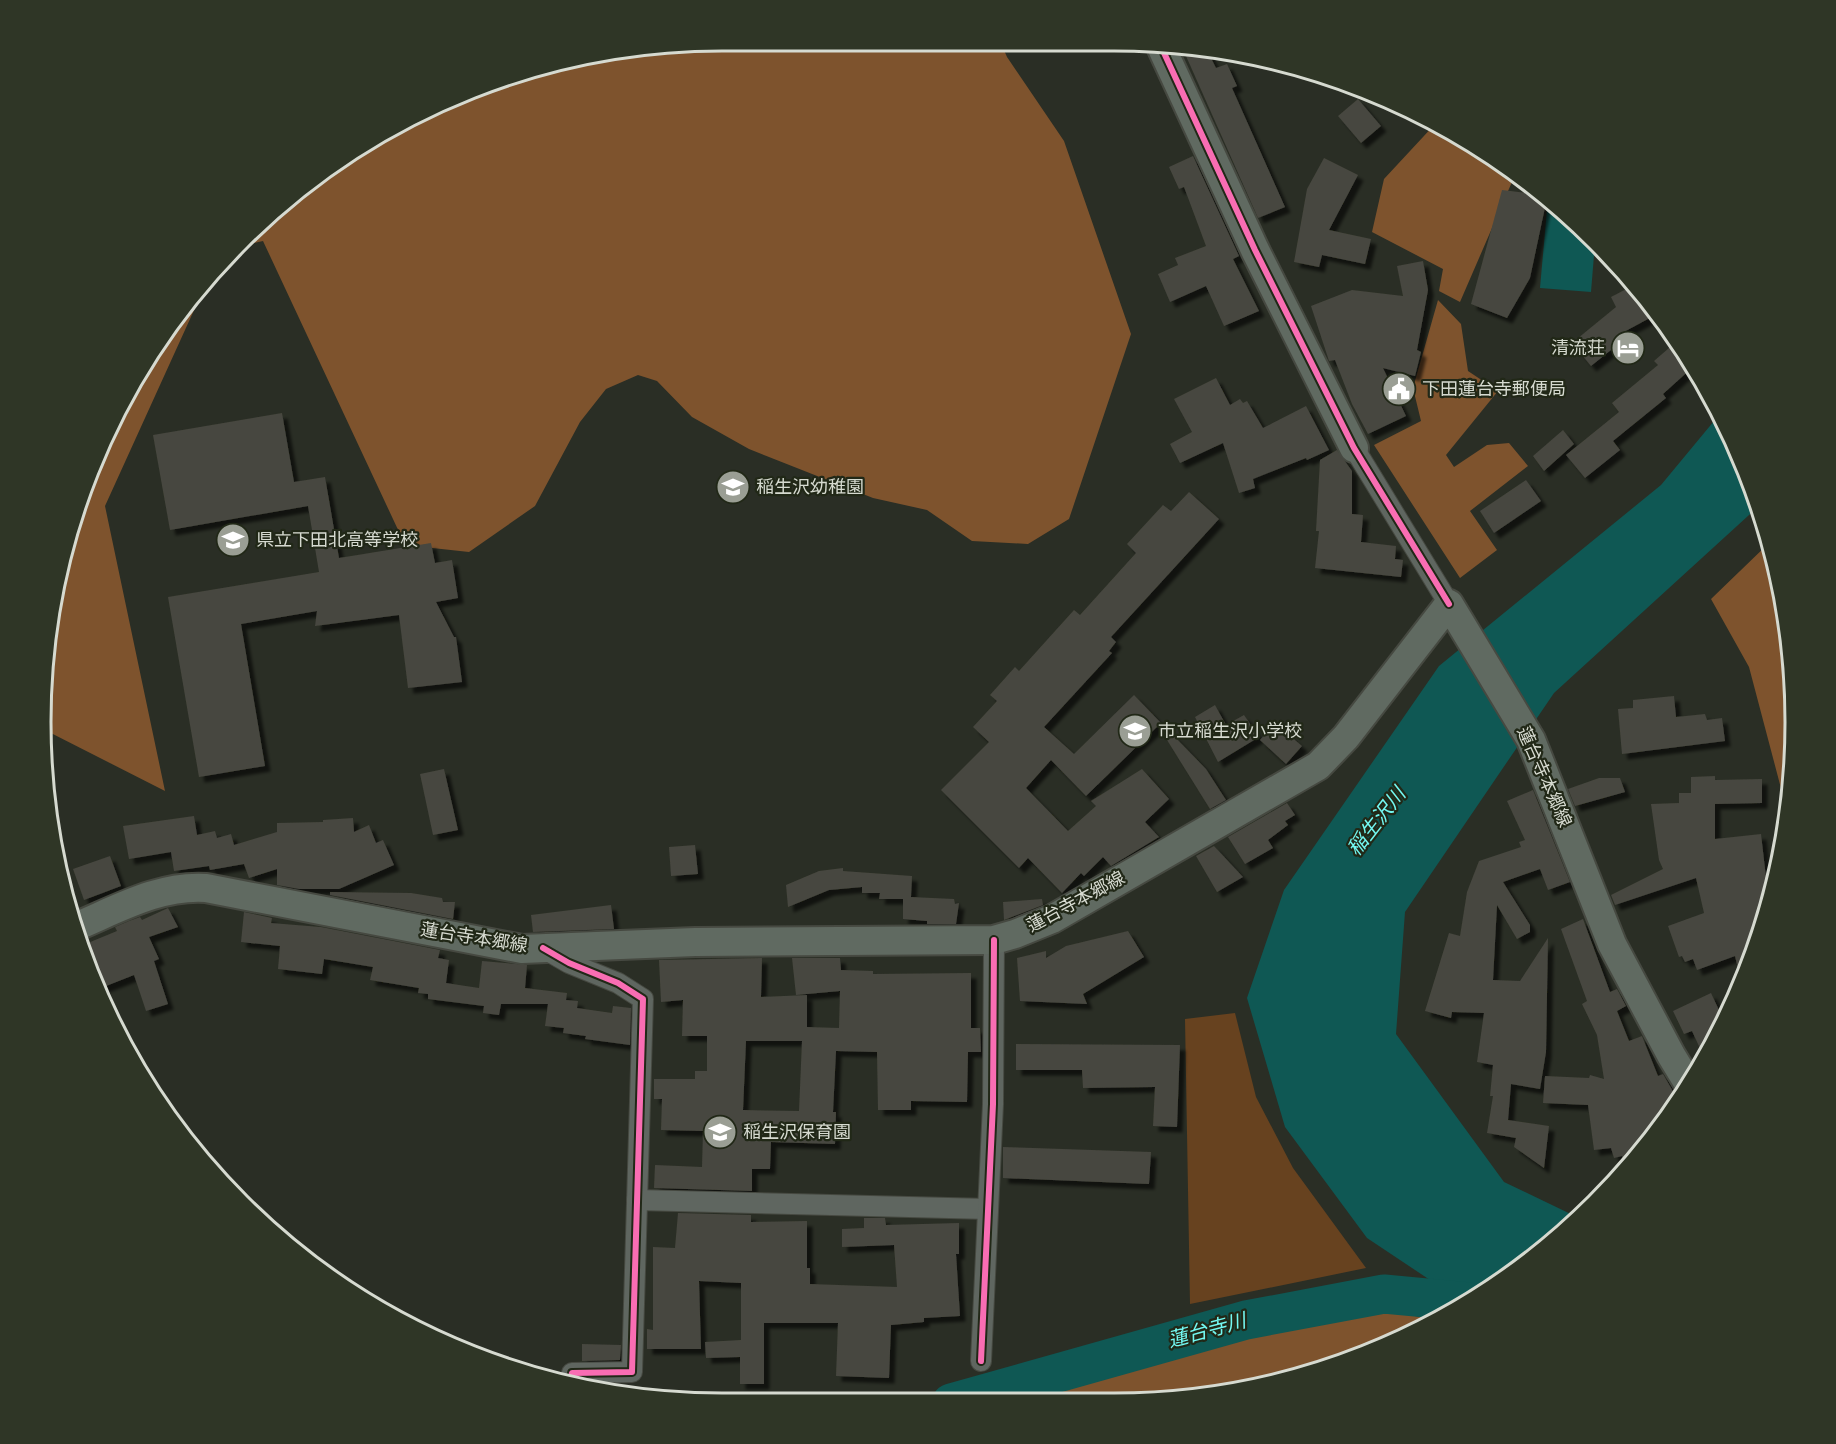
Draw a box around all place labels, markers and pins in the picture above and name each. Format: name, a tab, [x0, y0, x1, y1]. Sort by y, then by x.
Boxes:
hotel icon: 清流荘	[1610, 330, 1646, 366]
place label: 清流荘	[1551, 338, 1605, 359]
public building icon: 下田蓮台寺郵便局	[1381, 371, 1417, 407]
place label: 下田蓮台寺郵便局	[1422, 379, 1566, 400]
school or university icon: 稲生沢幼稚園	[715, 469, 751, 505]
place label: 稲生沢幼稚園	[756, 477, 864, 498]
school or university icon: 県立下田北高等学校	[215, 522, 251, 558]
place label: 県立下田北高等学校	[256, 530, 418, 551]
school or university icon: 市立稲生沢小学校	[1117, 713, 1153, 749]
place label: 市立稲生沢小学校	[1158, 721, 1302, 742]
school or university icon: 稲生沢保育園	[702, 1114, 738, 1150]
place label: 稲生沢保育園	[743, 1122, 851, 1143]

